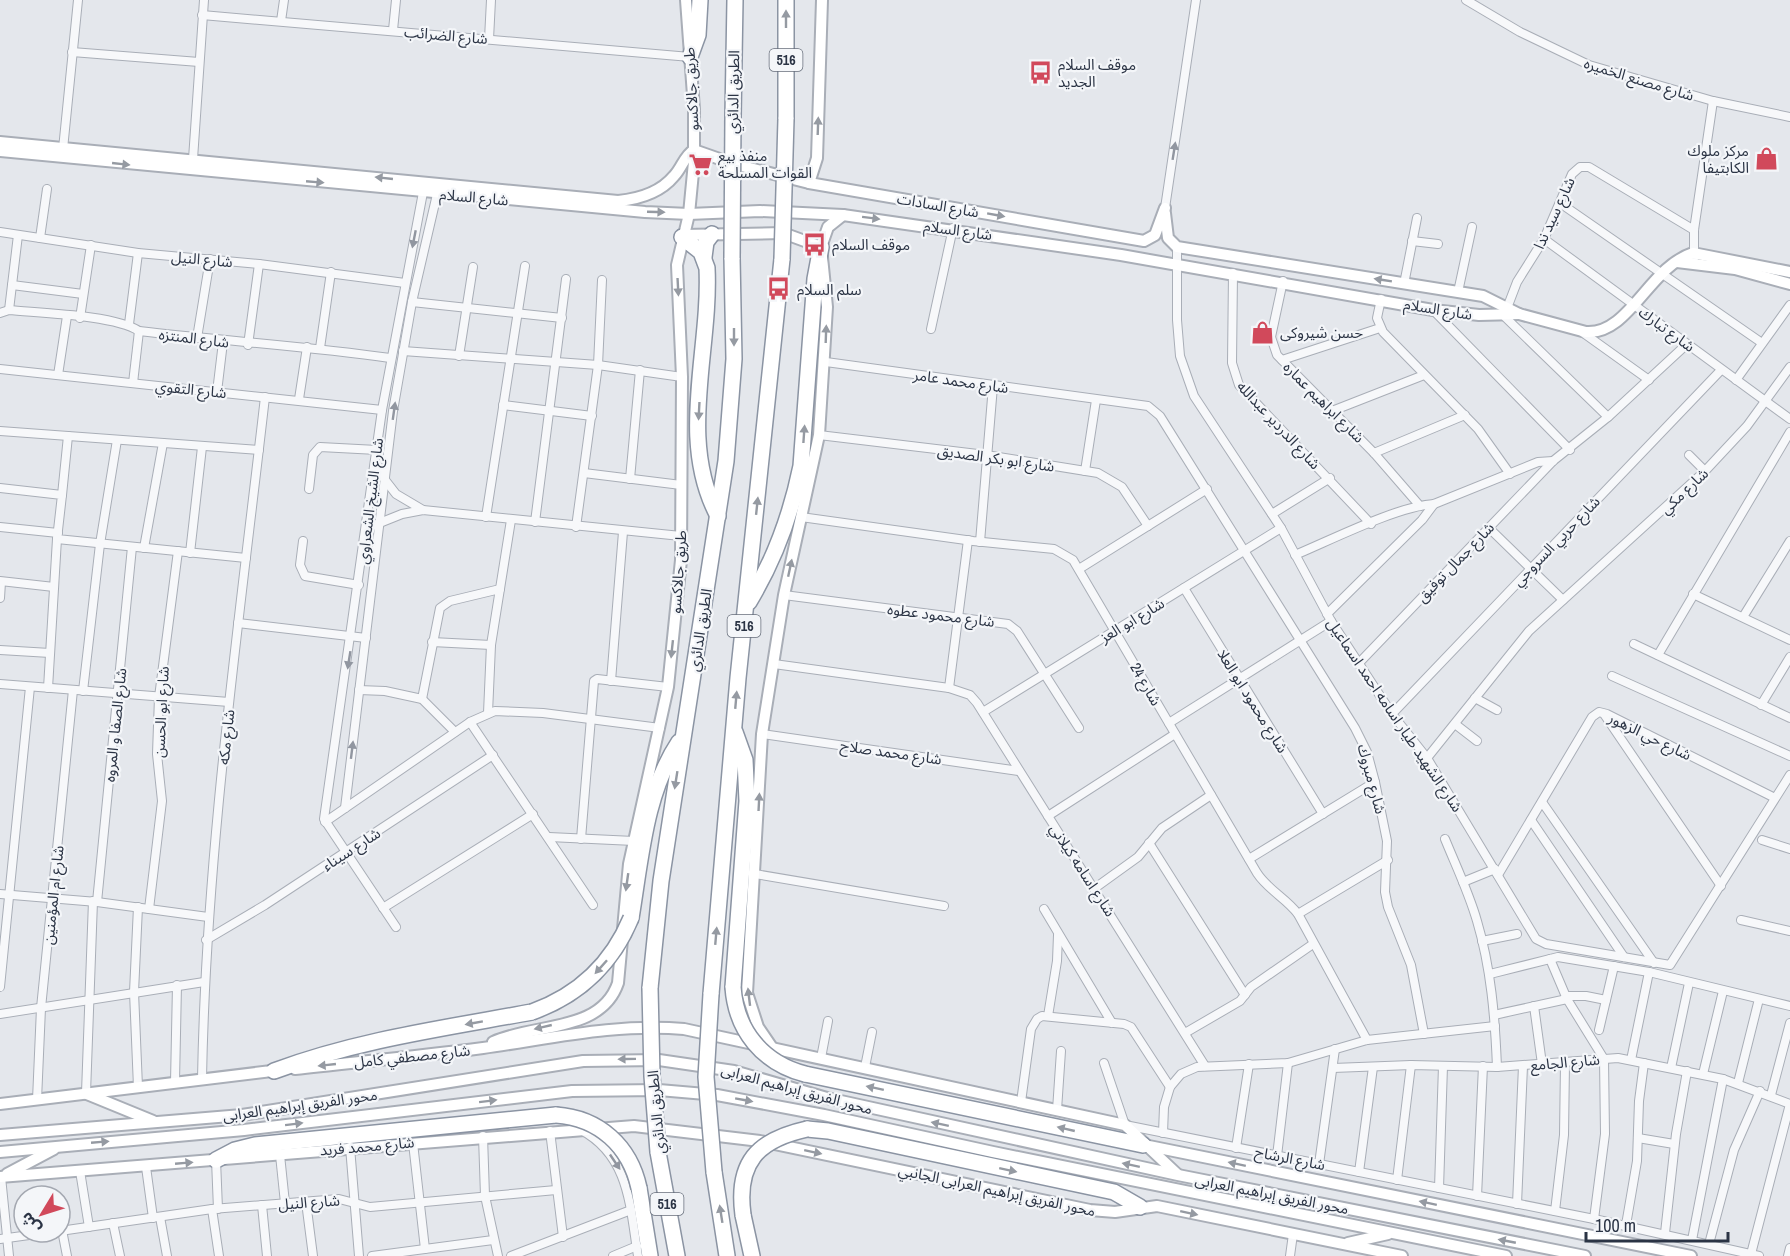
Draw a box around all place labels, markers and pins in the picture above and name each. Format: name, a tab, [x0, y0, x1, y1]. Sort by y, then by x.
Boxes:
place label: موقف السلام الجديد	[1058, 54, 1136, 92]
bus stop icon: موقف السلام الجديد	[1027, 60, 1053, 86]
place label: مركز ملوك الكابتيفا	[1688, 140, 1749, 178]
place label: منفذ بيع القوات المسلحة	[718, 145, 812, 183]
shop icon: مركز ملوك الكابتيفا	[1754, 146, 1780, 172]
supermarket icon: منفذ بيع القوات المسلحة	[687, 151, 713, 177]
bus stop icon: موقف السلام	[801, 231, 827, 257]
place label: موقف السلام	[832, 234, 910, 256]
bus stop icon: سلم السلام	[766, 276, 792, 302]
place label: سلم السلام	[797, 279, 862, 301]
shop icon: حسن شيروكى	[1249, 319, 1275, 345]
place label: حسن شيروكى	[1280, 322, 1363, 343]

